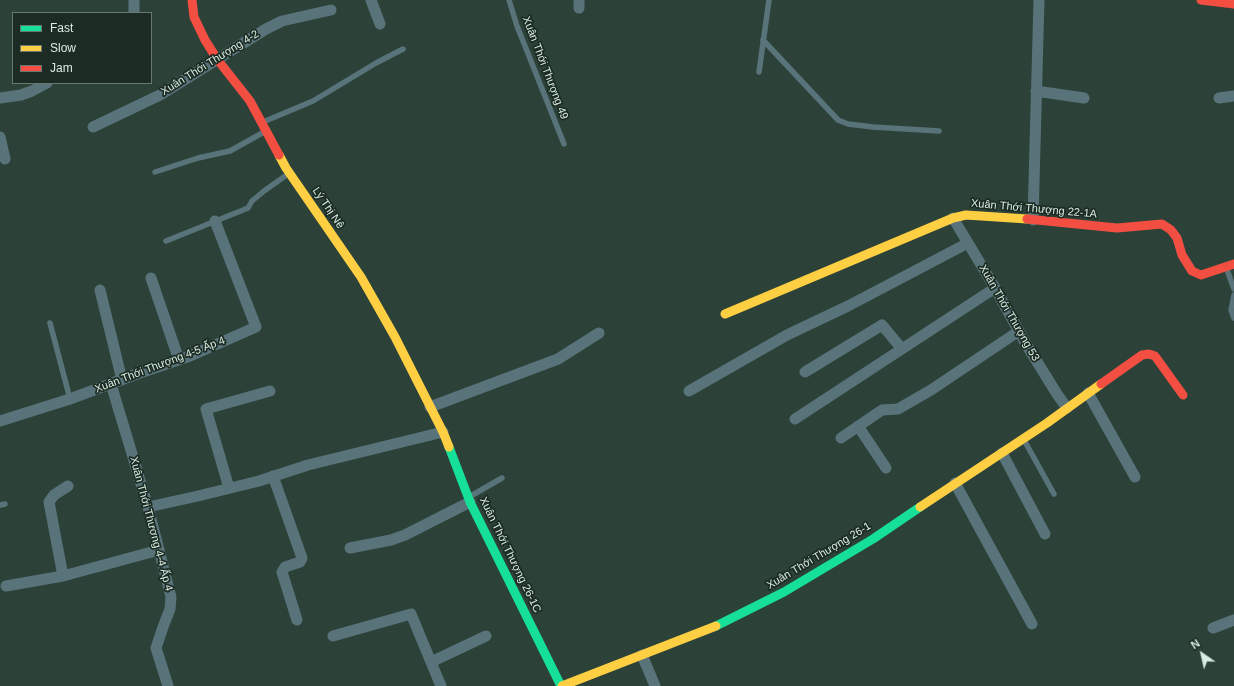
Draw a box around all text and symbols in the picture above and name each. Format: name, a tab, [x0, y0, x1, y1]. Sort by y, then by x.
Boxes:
legend	[12, 12, 152, 84]
street label: Xuân Thới Thượng 49	[519, 15, 571, 121]
text: Fast	[50, 21, 73, 35]
street label: Xuân Thới Thượng 4-2	[159, 27, 261, 99]
text: Slow	[50, 41, 76, 55]
text: Jam	[50, 61, 73, 75]
street label: Lý Thị Nê	[309, 185, 347, 231]
street label: Xuân Thới Thượng 22-1A	[970, 197, 1098, 221]
street label: Xuân Thới Thượng 53	[976, 262, 1042, 364]
street label: Xuân Thới Thượng 4-5 Ấp 4	[93, 334, 227, 396]
street label: Xuân Thới Thượng 4-4 Ấp 4	[127, 455, 175, 593]
street label: Xuân Thới Thượng 26-1C	[476, 495, 544, 615]
street label: Xuân Thới Thượng 26-1	[765, 520, 873, 592]
north arrow	[1182, 634, 1222, 674]
text: N	[1189, 637, 1202, 651]

